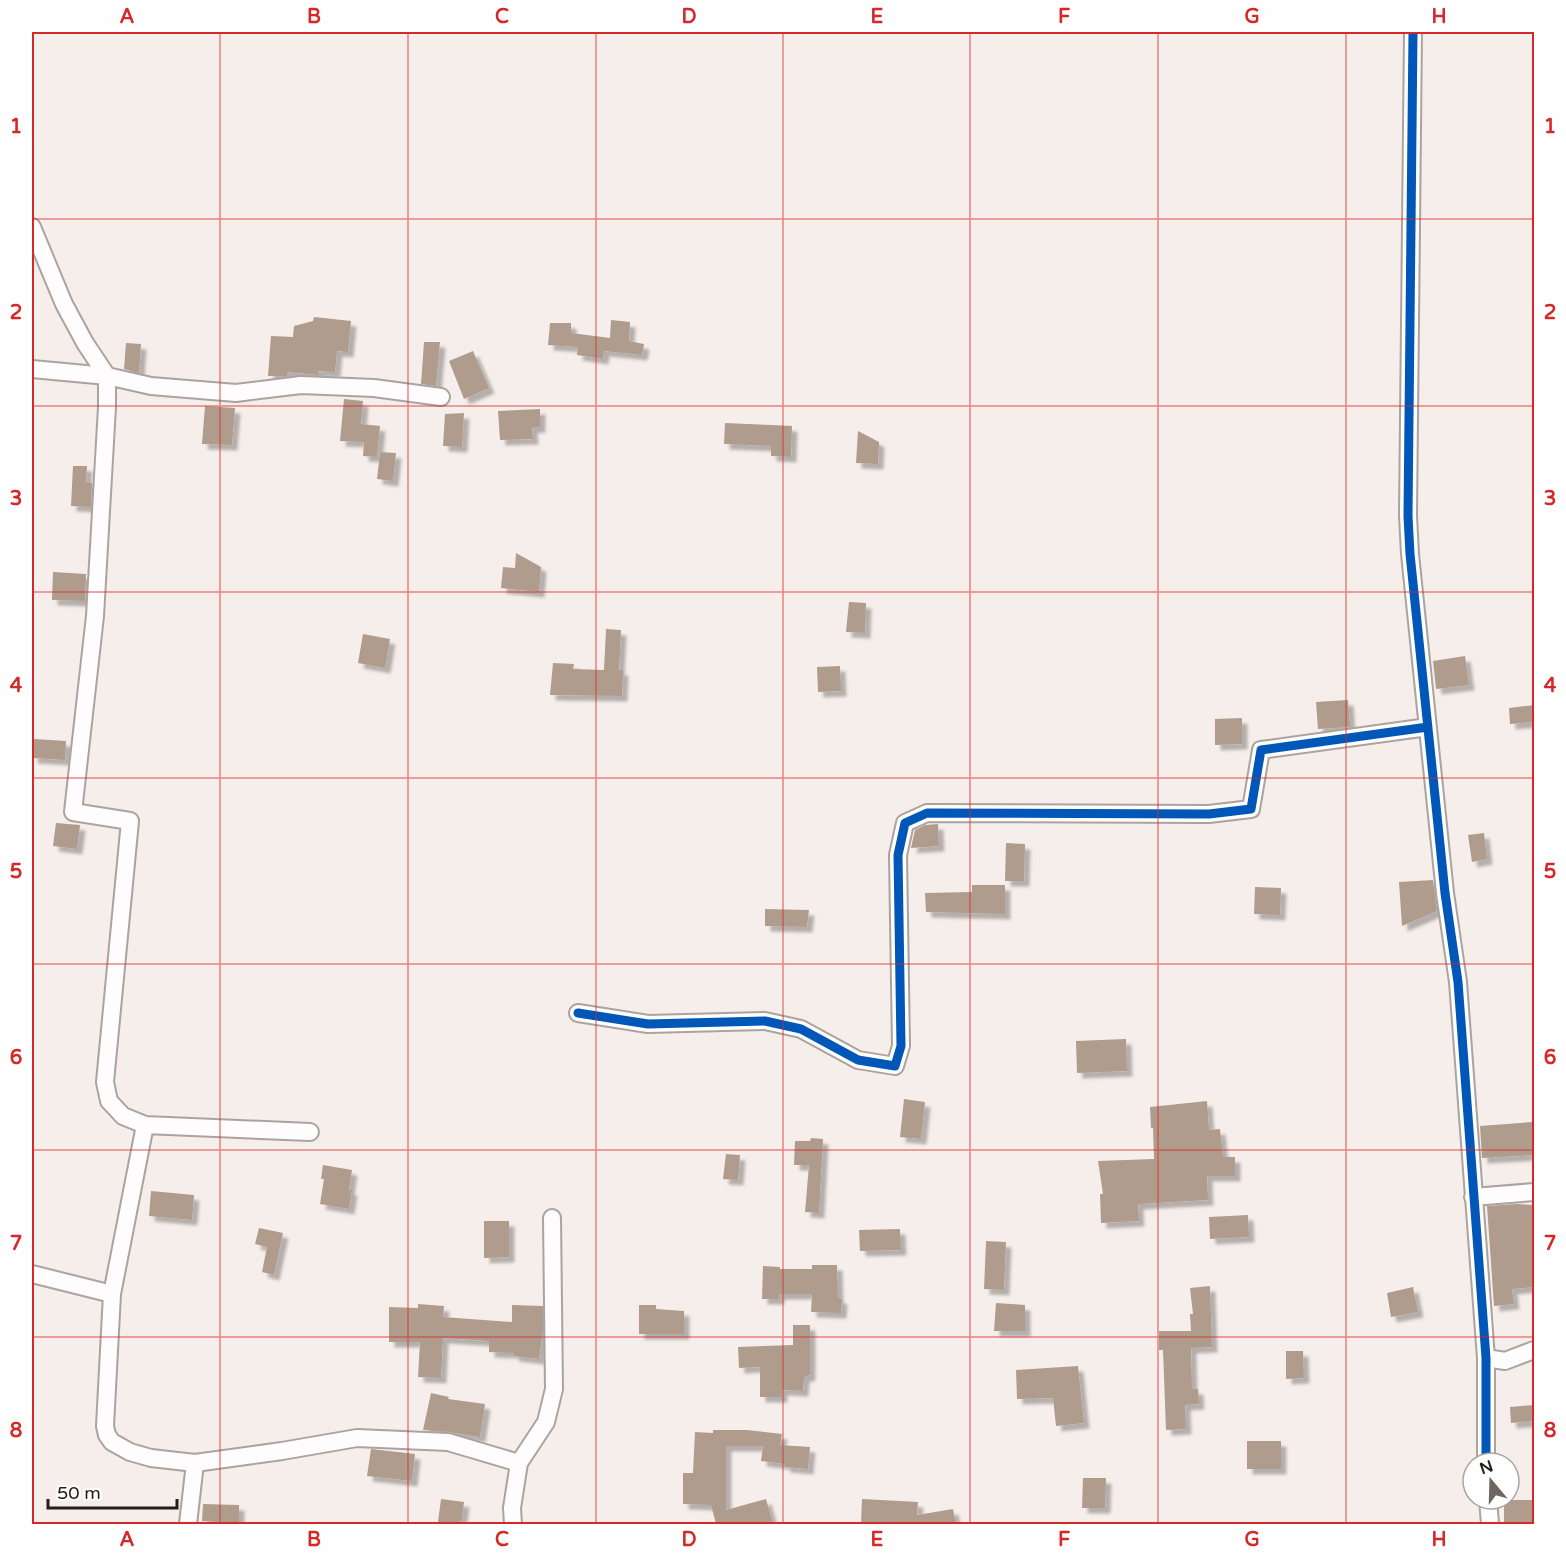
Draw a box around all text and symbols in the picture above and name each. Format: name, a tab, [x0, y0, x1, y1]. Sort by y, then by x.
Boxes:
text: A	[120, 5, 135, 29]
text: B	[307, 5, 321, 29]
text: C	[495, 5, 509, 29]
text: D	[681, 5, 697, 29]
text: E	[871, 5, 884, 29]
text: F	[1058, 5, 1070, 29]
text: G	[1244, 5, 1260, 29]
text: H	[1431, 5, 1447, 29]
text: 1	[10, 115, 22, 139]
text: 1	[1544, 115, 1556, 139]
text: 2	[10, 301, 22, 325]
text: 2	[1544, 301, 1556, 325]
text: 3	[10, 487, 22, 511]
text: 3	[1544, 487, 1556, 511]
text: 4	[10, 674, 23, 698]
text: 4	[1544, 674, 1557, 698]
text: 5	[10, 860, 22, 884]
text: 5	[1544, 860, 1556, 884]
text: 6	[10, 1046, 22, 1070]
text: 6	[1544, 1046, 1556, 1070]
text: 7	[10, 1232, 22, 1256]
text: 7	[1544, 1232, 1556, 1256]
text: 8	[10, 1419, 22, 1443]
text: 8	[1544, 1419, 1556, 1443]
north arrow	[1461, 1451, 1521, 1511]
text: N	[1477, 1456, 1496, 1479]
scale bar	[48, 1472, 177, 1510]
text: 50 m	[57, 1482, 101, 1504]
text: A	[120, 1528, 135, 1552]
text: B	[307, 1528, 321, 1552]
text: C	[495, 1528, 509, 1552]
text: D	[681, 1528, 697, 1552]
text: E	[871, 1528, 884, 1552]
text: F	[1058, 1528, 1070, 1552]
text: G	[1244, 1528, 1260, 1552]
text: H	[1431, 1528, 1447, 1552]

